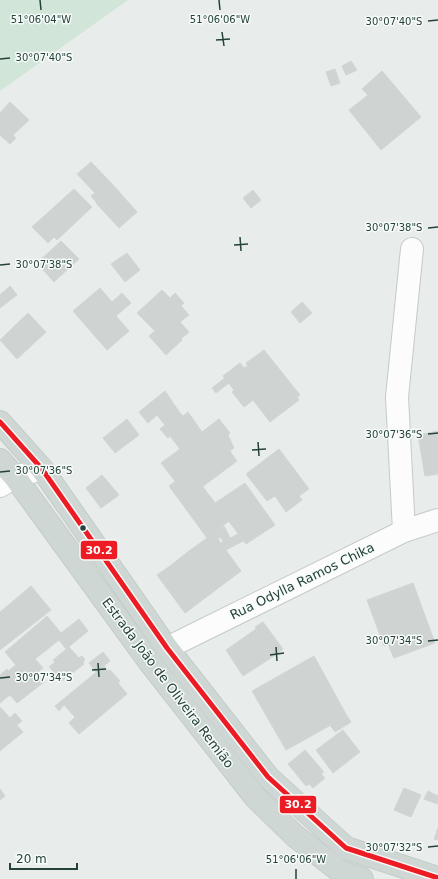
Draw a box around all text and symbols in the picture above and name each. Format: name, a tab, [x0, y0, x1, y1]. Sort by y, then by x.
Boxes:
text: 51°06'04"W	[11, 14, 71, 25]
text: 51°06'06"W	[190, 14, 250, 25]
text: 30°07'40"S	[366, 16, 422, 27]
text: 30°07'40"S	[16, 52, 72, 63]
text: 30°07'38"S	[366, 222, 422, 233]
text: 30°07'38"S	[16, 259, 72, 270]
text: 30°07'36"S	[366, 429, 422, 440]
text: 30°07'36"S	[16, 465, 72, 476]
unlabelled marker	[78, 523, 88, 533]
street label: Rua Odylla Ramos Chika	[227, 539, 377, 623]
line badge: 30.2	[80, 540, 118, 560]
text: 30.2	[85, 544, 113, 557]
street label: Estrada João de Oliveira Remião	[99, 595, 237, 771]
text: 30°07'34"S	[366, 635, 422, 646]
text: 30°07'34"S	[16, 672, 72, 683]
line badge: 30.2	[279, 795, 317, 814]
text: 30.2	[284, 798, 312, 811]
text: 30°07'32"S	[366, 842, 422, 853]
scale bar	[10, 845, 77, 871]
text: 20 m	[16, 852, 47, 866]
text: 51°06'06"W	[266, 854, 326, 865]

